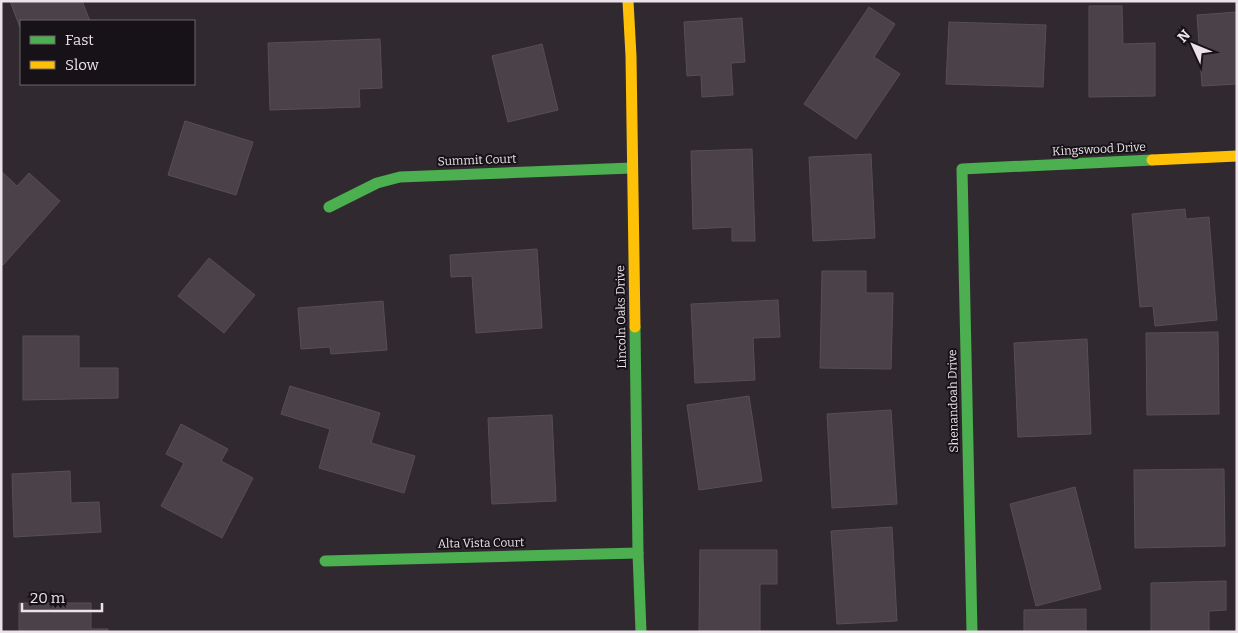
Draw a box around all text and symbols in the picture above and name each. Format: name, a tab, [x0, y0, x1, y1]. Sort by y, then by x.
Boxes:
legend	[20, 20, 195, 85]
north arrow	[1168, 20, 1218, 70]
text: N	[1174, 26, 1194, 46]
text: Fast	[65, 31, 94, 49]
text: Slow	[65, 56, 100, 74]
street label: Kingswood Drive	[1052, 140, 1146, 158]
street label: Summit Court	[437, 152, 517, 168]
street label: Lincoln Oaks Drive	[613, 265, 629, 369]
street label: Shenandoah Drive	[945, 349, 961, 453]
street label: Alta Vista Court	[438, 535, 525, 551]
scale bar	[22, 580, 102, 612]
text: 20 m	[30, 589, 66, 607]

